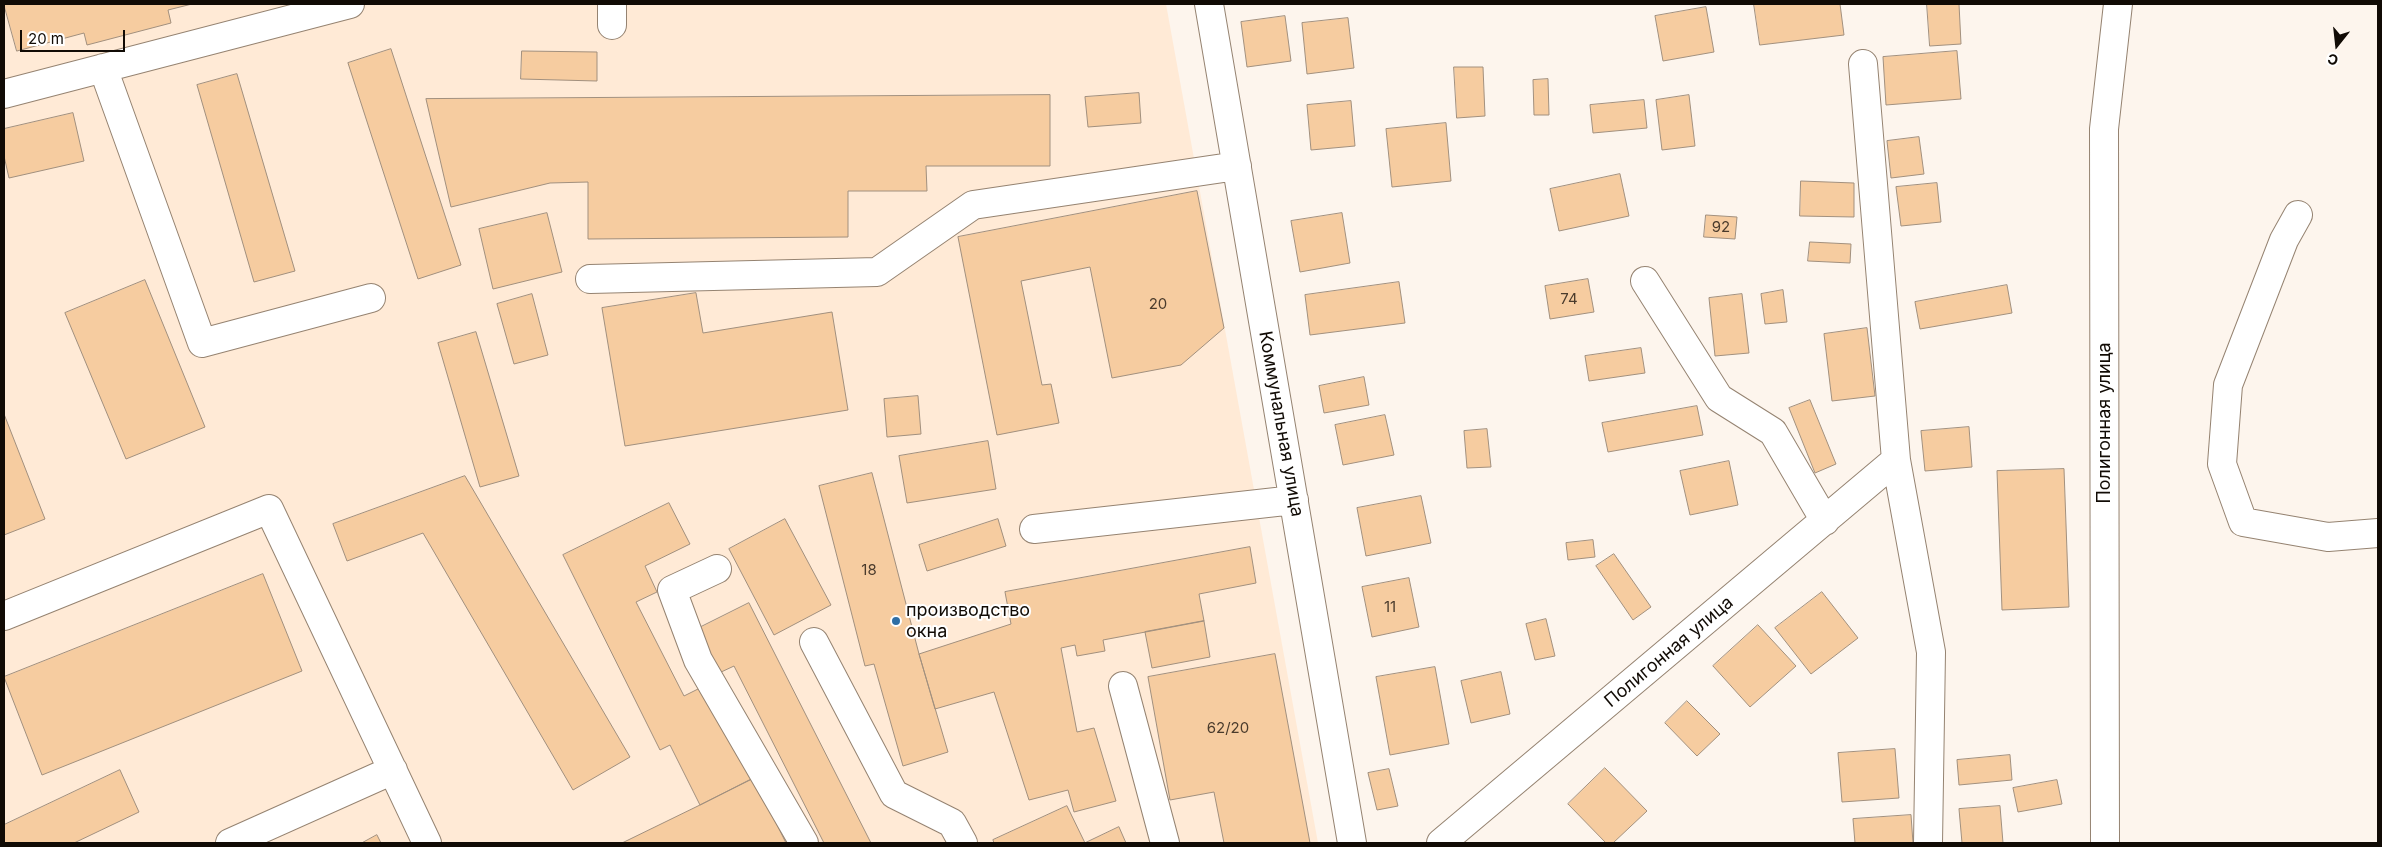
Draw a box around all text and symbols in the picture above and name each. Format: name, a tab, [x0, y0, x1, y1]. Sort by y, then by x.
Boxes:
scale bar	[22, 20, 128, 52]
north arrow	[2312, 20, 2362, 70]
text: 20 m	[28, 29, 64, 48]
text: С	[2325, 50, 2340, 70]
house number: 92	[1712, 218, 1730, 236]
house number: 74	[1560, 290, 1578, 308]
house number: 20	[1149, 295, 1167, 313]
street label: Коммунальная улица	[1254, 329, 1308, 519]
street label: Полигонная улица	[2094, 342, 2116, 504]
house number: 18	[861, 561, 877, 579]
street label: Полигонная улица	[1600, 592, 1738, 712]
house number: 11	[1384, 598, 1396, 616]
place label: производство окна	[906, 600, 1030, 642]
marker: производство окна	[890, 615, 902, 627]
house number: 62/20	[1207, 719, 1249, 737]

